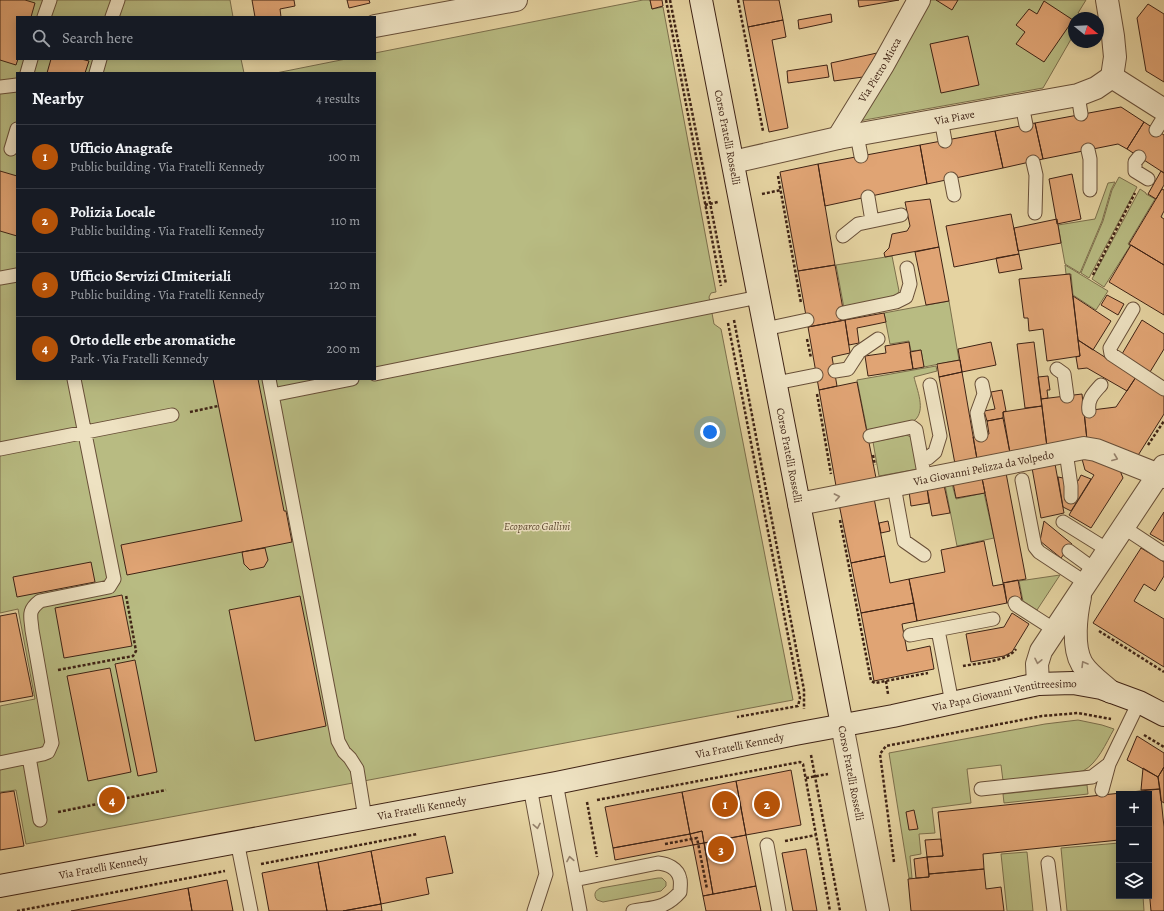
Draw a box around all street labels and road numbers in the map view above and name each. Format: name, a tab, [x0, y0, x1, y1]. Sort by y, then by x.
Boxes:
street label: Via Pietro Micca	[854, 34, 905, 106]
street label: Corso Fratelli Rosselli	[711, 89, 744, 186]
street label: Via Piave	[932, 106, 976, 128]
street label: Corso Fratelli Rosselli	[773, 407, 806, 504]
street label: Via Giovanni Pelizza da Volpedo	[911, 447, 1055, 489]
street label: Via Papa Giovanni Ventitreesimo	[930, 675, 1079, 715]
street label: Corso Fratelli Rosselli	[835, 724, 868, 822]
street label: Via Fratelli Kennedy	[693, 729, 785, 762]
street label: Via Fratelli Kennedy	[375, 792, 468, 824]
street label: Via Fratelli Kennedy	[57, 851, 149, 883]

